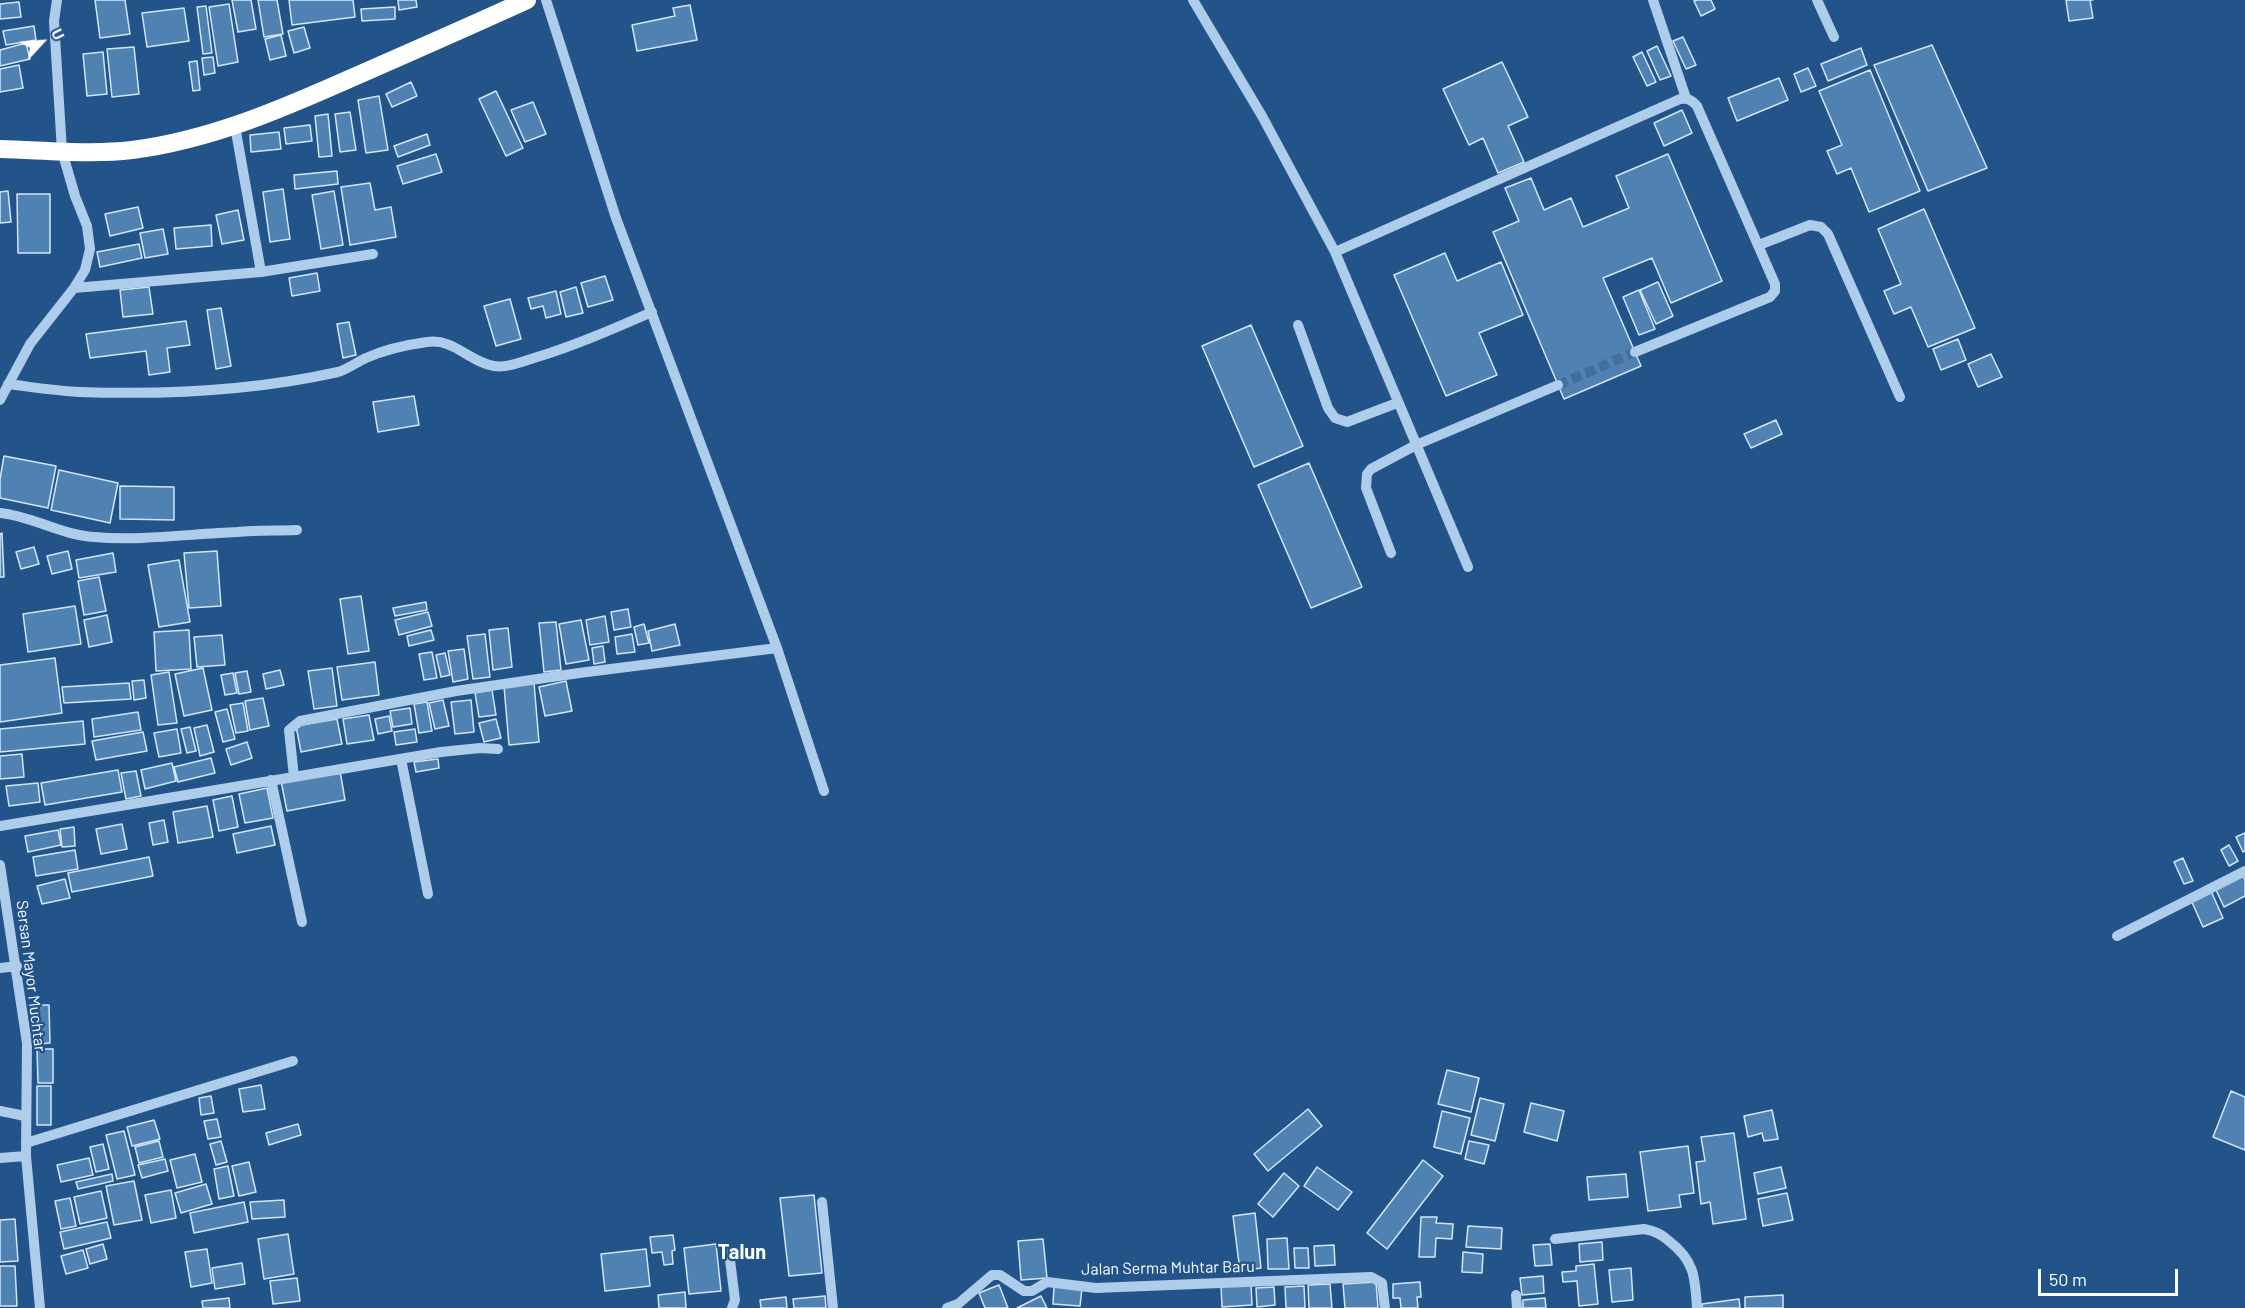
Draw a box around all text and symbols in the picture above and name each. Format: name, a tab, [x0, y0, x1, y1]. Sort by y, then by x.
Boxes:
north arrow	[12, 12, 72, 72]
text: U	[48, 25, 69, 43]
street label: Sersan Mayor Muchtar	[12, 899, 50, 1053]
district label: Talun	[718, 1240, 766, 1264]
street label: Jalan Serma Muhtar Baru	[1081, 1257, 1255, 1279]
scale bar	[2041, 1257, 2180, 1295]
text: 50 m	[2049, 1268, 2087, 1290]

